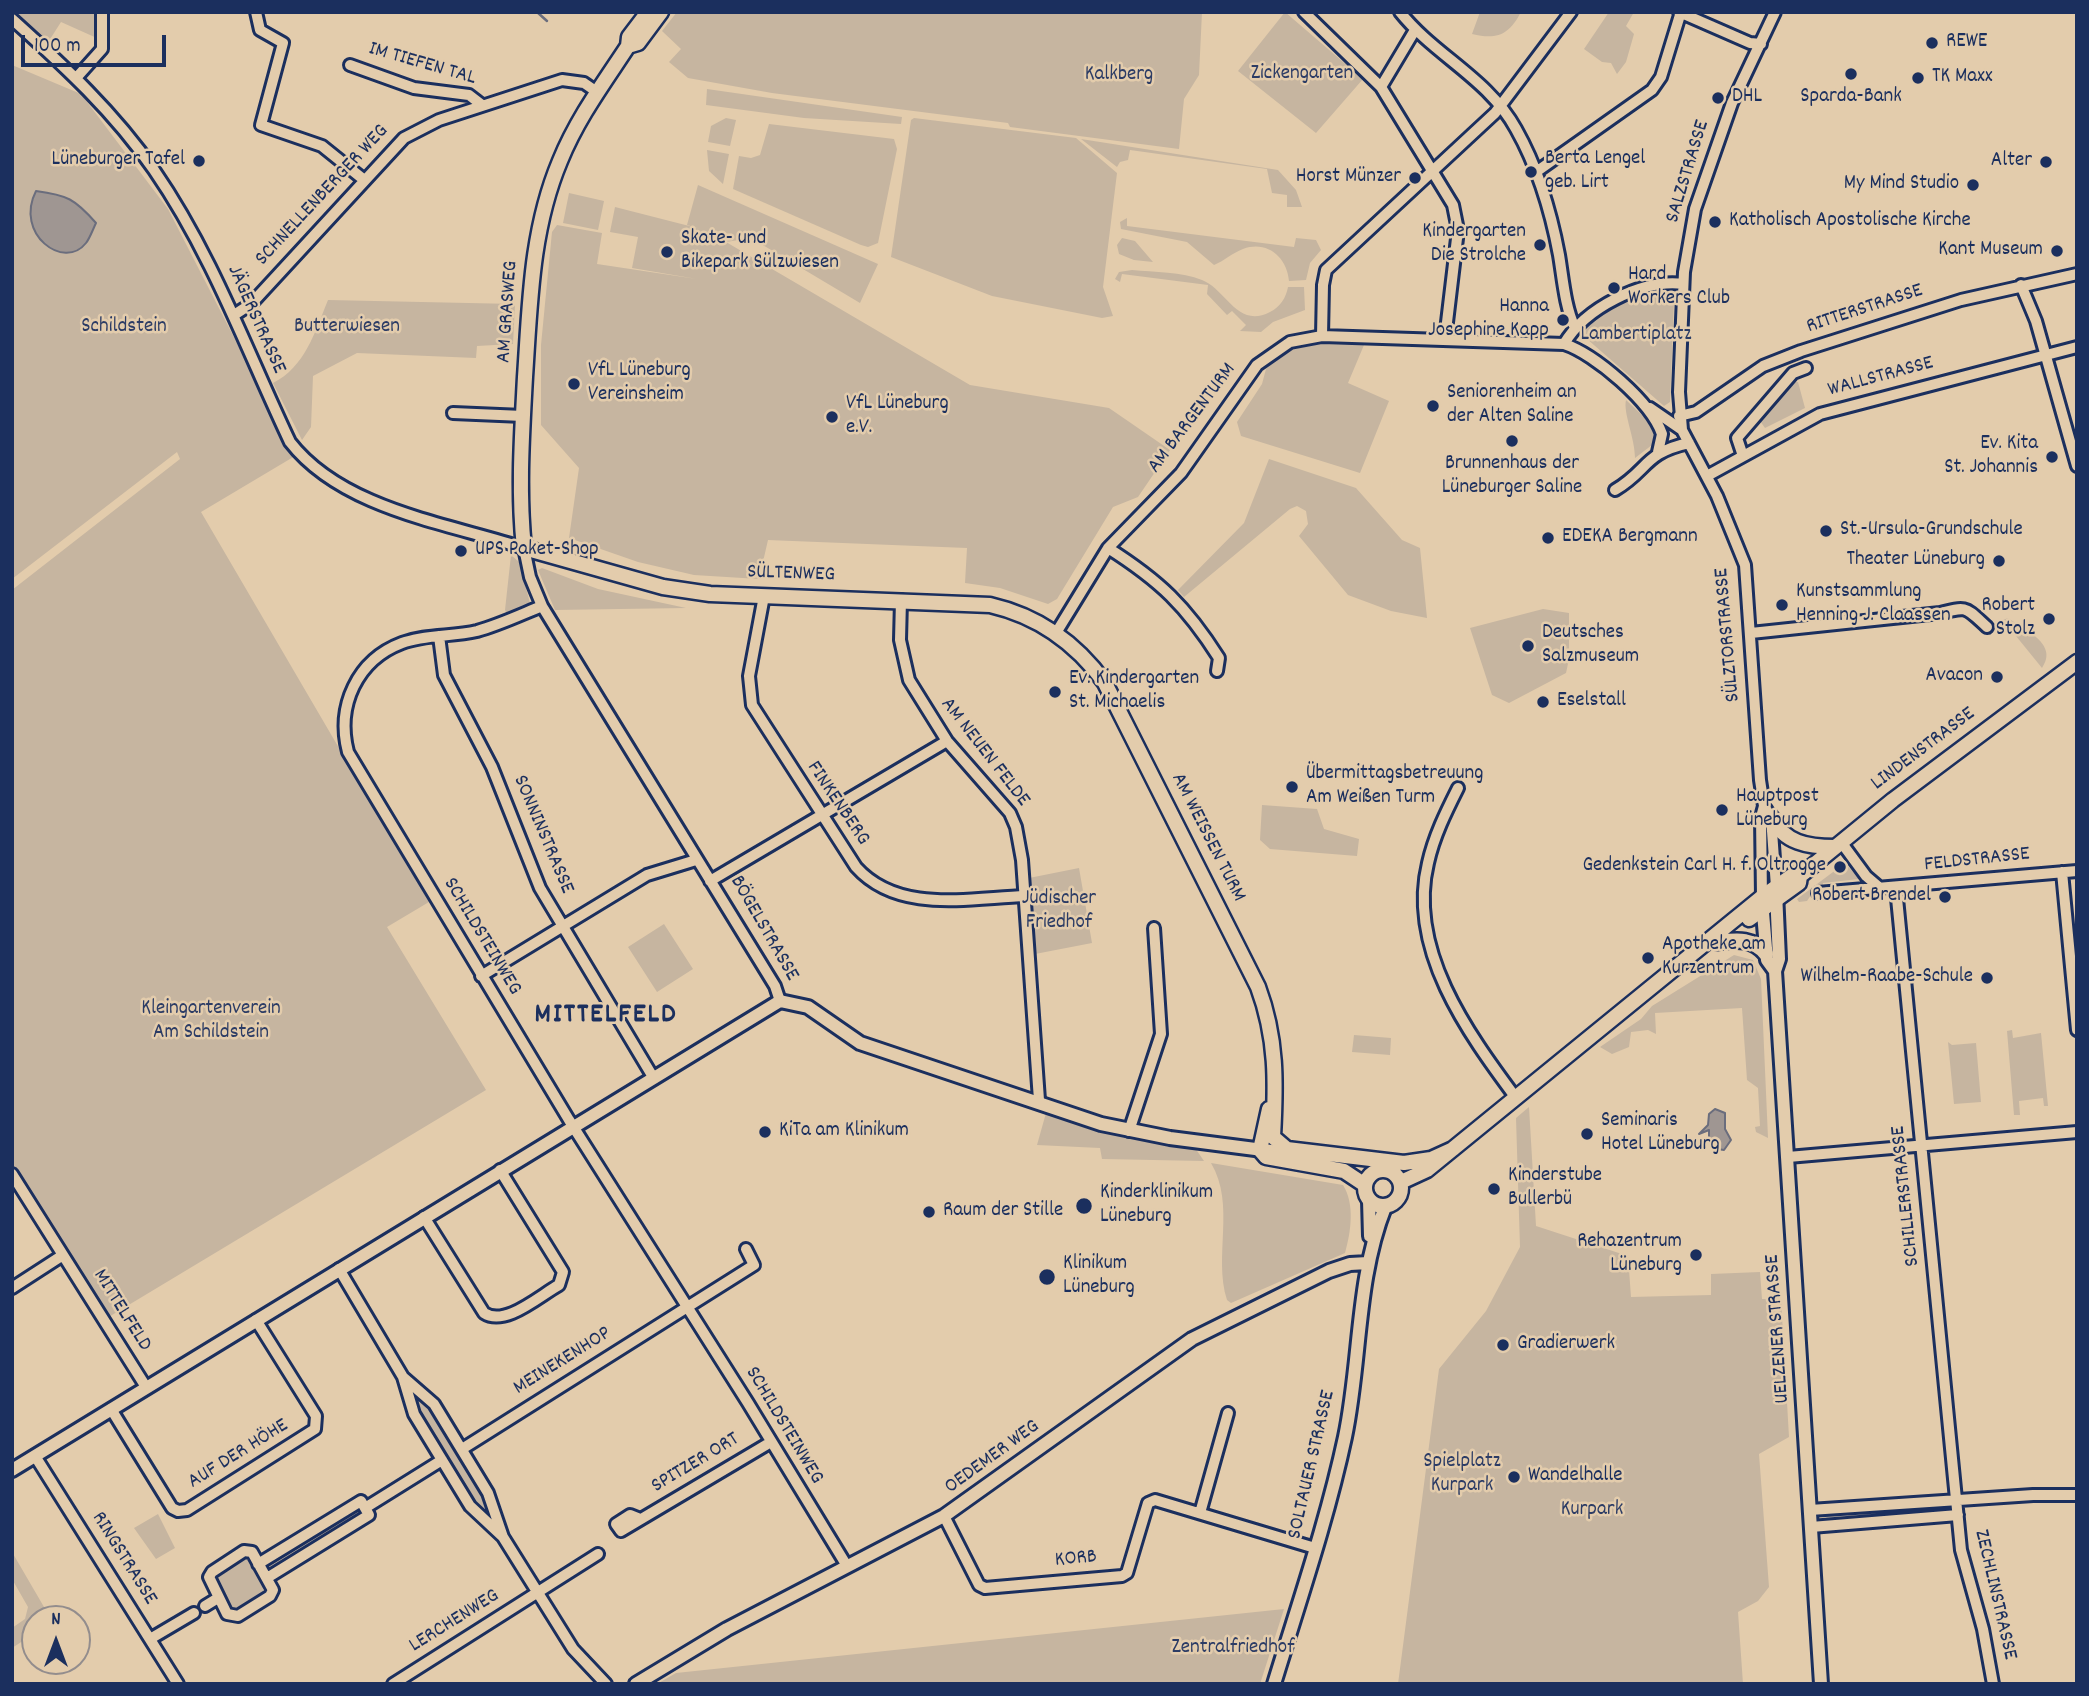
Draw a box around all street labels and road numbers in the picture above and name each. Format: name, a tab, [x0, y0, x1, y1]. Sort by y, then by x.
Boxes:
street label: IM TIEFEN TAL	[365, 38, 479, 92]
street label: SALZSTRASSE	[1661, 118, 1717, 226]
street label: SCHNELLENBERGER WEG	[251, 120, 395, 272]
street label: AM GRASWEG	[493, 260, 525, 364]
street label: JÄGERSTRASSE	[220, 262, 290, 378]
street label: RITTERSTRASSE	[1804, 279, 1926, 341]
street label: WALLSTRASSE	[1826, 352, 1936, 404]
street label: AM BARGENTURM	[1143, 359, 1243, 479]
street label: SÜLTENWEG	[747, 561, 835, 589]
street label: SÜLZTORSTRASSE	[1711, 567, 1747, 703]
street label: AM NEUEN FELDE	[934, 694, 1034, 812]
street label: LINDENSTRASSE	[1867, 703, 1981, 797]
street label: FINKENBERG	[800, 757, 874, 851]
street label: AM WEISSEN TURM	[1164, 769, 1250, 907]
street label: SONNINSTRASSE	[506, 772, 578, 898]
street label: FELDSTRASSE	[1923, 843, 2031, 879]
street label: BÖGELSTRASSE	[723, 872, 803, 986]
street label: SCHILDSTEINWEG	[436, 874, 526, 1000]
street label: SCHILLERSTRASSE	[1887, 1124, 1927, 1268]
street label: UELZENER STRASSE	[1761, 1254, 1797, 1404]
street label: MITTELFELD	[86, 1265, 156, 1357]
street label: MEINEKENHOP	[510, 1322, 616, 1402]
street label: SCHILDSTEINWEG	[738, 1363, 828, 1489]
street label: SOLTAUER STRASSE	[1284, 1388, 1342, 1542]
street label: AUF DER HÖHE	[184, 1414, 294, 1496]
street label: OEDEMER WEG	[941, 1415, 1045, 1501]
street label: SPITZER ORT	[647, 1428, 745, 1500]
street label: RINGSTRASSE	[84, 1508, 162, 1610]
street label: ZECHLINSTRASSE	[1967, 1527, 2021, 1663]
street label: KORB	[1054, 1546, 1098, 1574]
street label: LERCHENWEG	[405, 1584, 505, 1660]

